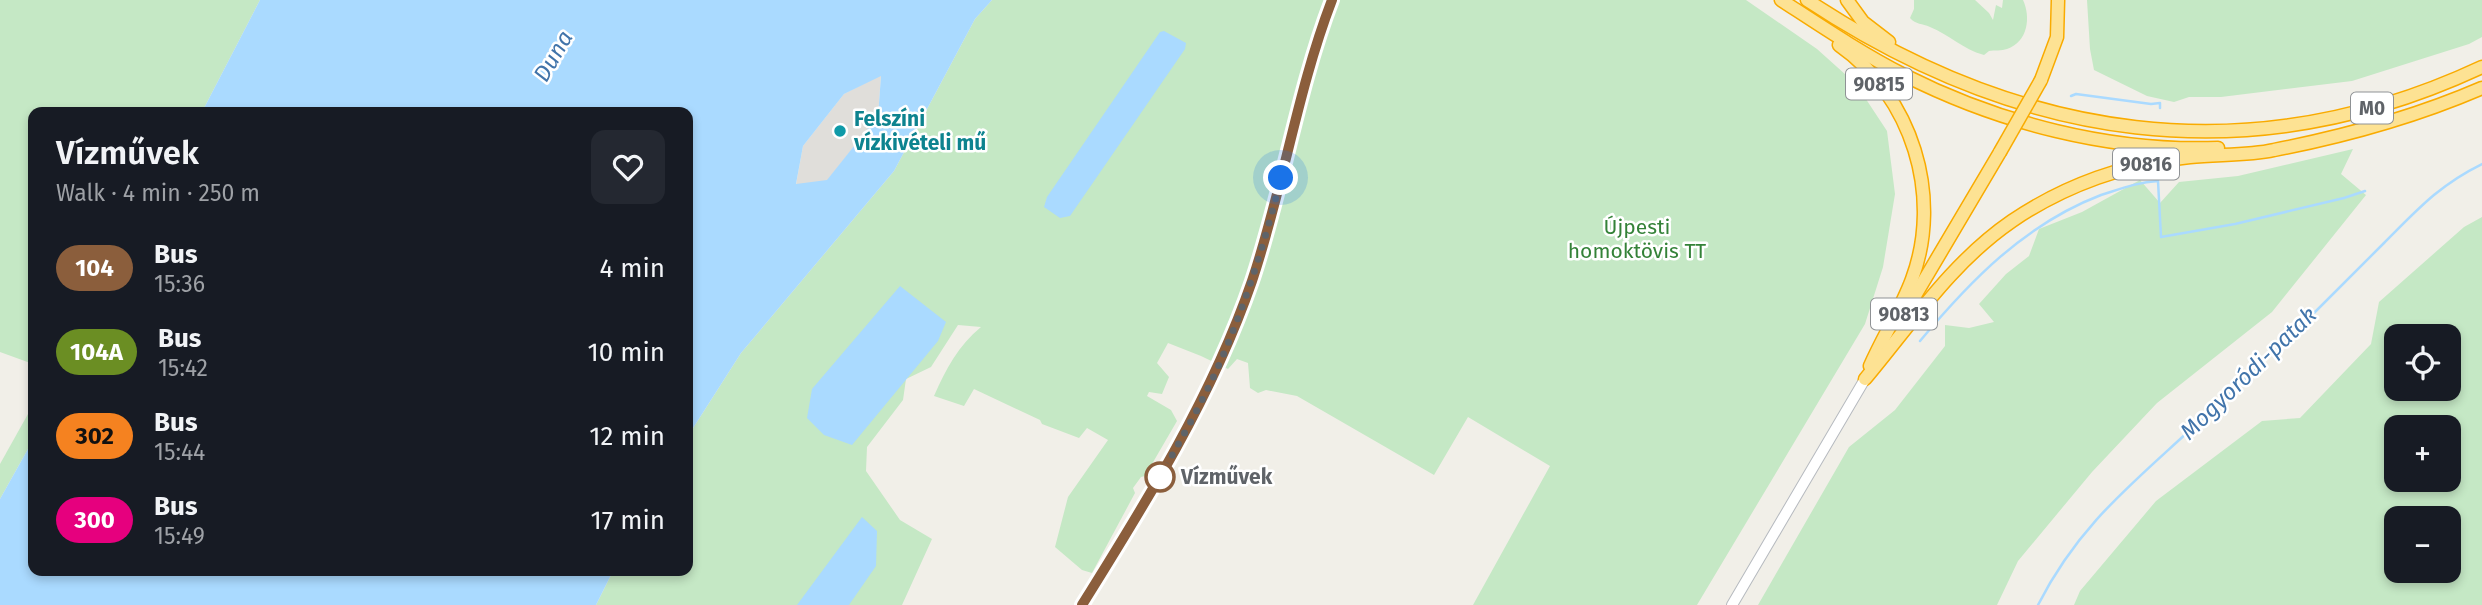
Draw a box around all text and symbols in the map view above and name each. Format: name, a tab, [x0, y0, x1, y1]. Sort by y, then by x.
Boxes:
water label: Duna	[527, 25, 579, 87]
road number: 90815	[1846, 68, 1912, 100]
road number: M0	[2351, 92, 2393, 124]
place label: Felszíni vízkivételi mű	[853, 106, 986, 156]
marker: Felszíni vízkivételi mű	[832, 123, 848, 139]
button: heart	[591, 130, 665, 204]
text: Vízművek	[56, 133, 199, 173]
road number: 90816	[2113, 148, 2179, 180]
your location	[1263, 160, 1298, 195]
text: Walk · 4 min · 250 m	[56, 179, 260, 207]
park label: Újpesti homoktövis TT	[1568, 214, 1706, 264]
text: Bus	[154, 239, 197, 270]
text: 4 min	[599, 253, 665, 284]
text: 104	[75, 254, 114, 282]
text: 15:36	[154, 270, 205, 298]
road number: 90813	[1871, 298, 1937, 330]
water label: Mogyoródi-patak	[2174, 301, 2322, 445]
text: Bus	[158, 323, 201, 354]
map controls	[2384, 324, 2461, 583]
button: locate	[2384, 324, 2461, 401]
text: 10 min	[587, 337, 665, 368]
text: 104A	[70, 338, 123, 366]
text: 15:42	[158, 354, 208, 382]
text: Bus	[154, 407, 197, 438]
button: +	[2384, 415, 2461, 492]
text: 12 min	[589, 421, 665, 452]
text: 302	[75, 422, 114, 450]
text: 15:44	[154, 438, 205, 466]
marker: Vízművek	[1145, 462, 1175, 492]
place label: Vízművek	[1180, 464, 1273, 490]
text: Bus	[154, 491, 197, 522]
text: 17 min	[590, 505, 665, 536]
text: 300	[74, 506, 115, 534]
button: −	[2384, 506, 2461, 583]
text: 15:49	[154, 522, 205, 550]

